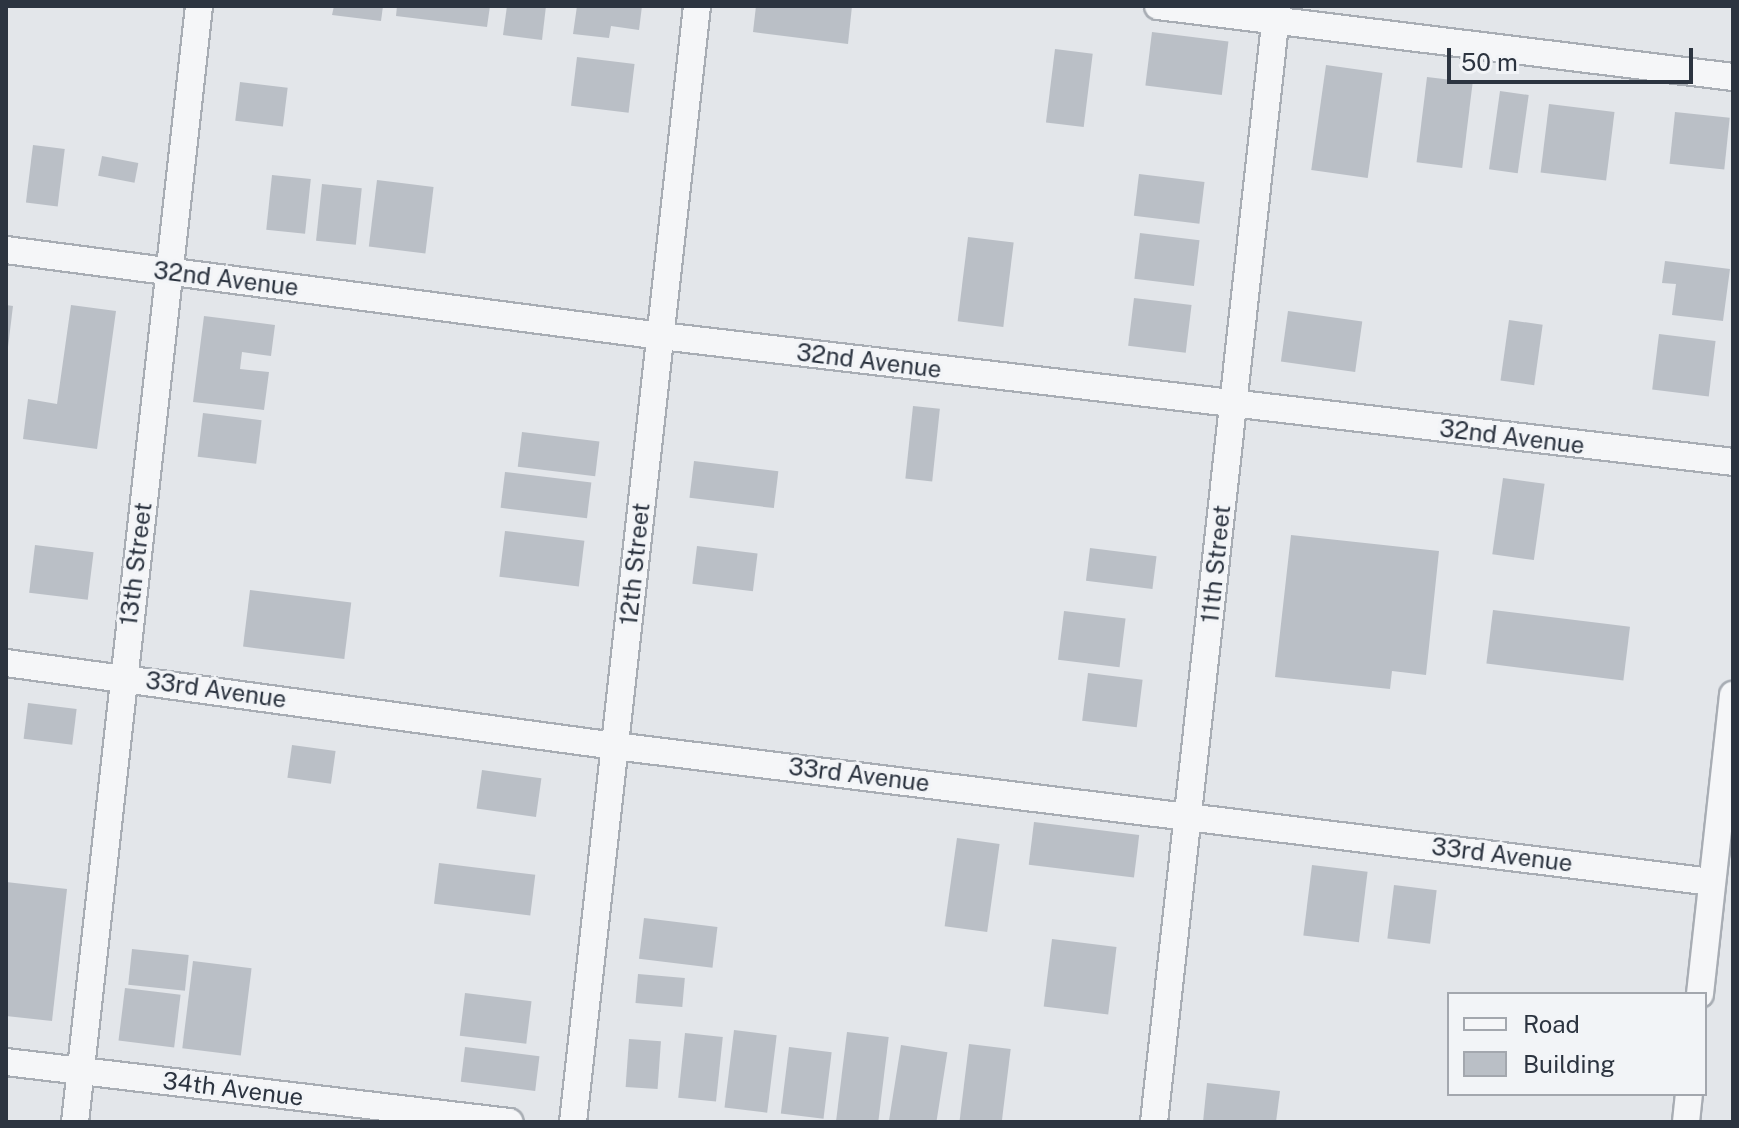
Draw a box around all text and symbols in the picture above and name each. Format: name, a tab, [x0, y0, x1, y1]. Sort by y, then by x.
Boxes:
scale bar	[1451, 32, 1697, 82]
text: 50 m	[1461, 48, 1518, 76]
street label: 32nd Avenue	[152, 256, 300, 302]
street label: 32nd Avenue	[795, 338, 943, 384]
street label: 32nd Avenue	[1438, 414, 1586, 460]
street label: 13th Street	[114, 501, 158, 627]
street label: 12th Street	[614, 501, 656, 627]
street label: 11th Street	[1195, 503, 1237, 625]
street label: 33rd Avenue	[144, 666, 288, 714]
street label: 33rd Avenue	[787, 752, 931, 798]
street label: 33rd Avenue	[1430, 832, 1574, 878]
legend	[1447, 992, 1707, 1096]
text: Road	[1523, 1010, 1580, 1038]
text: Building	[1523, 1050, 1615, 1078]
street label: 34th Avenue	[161, 1066, 305, 1112]

